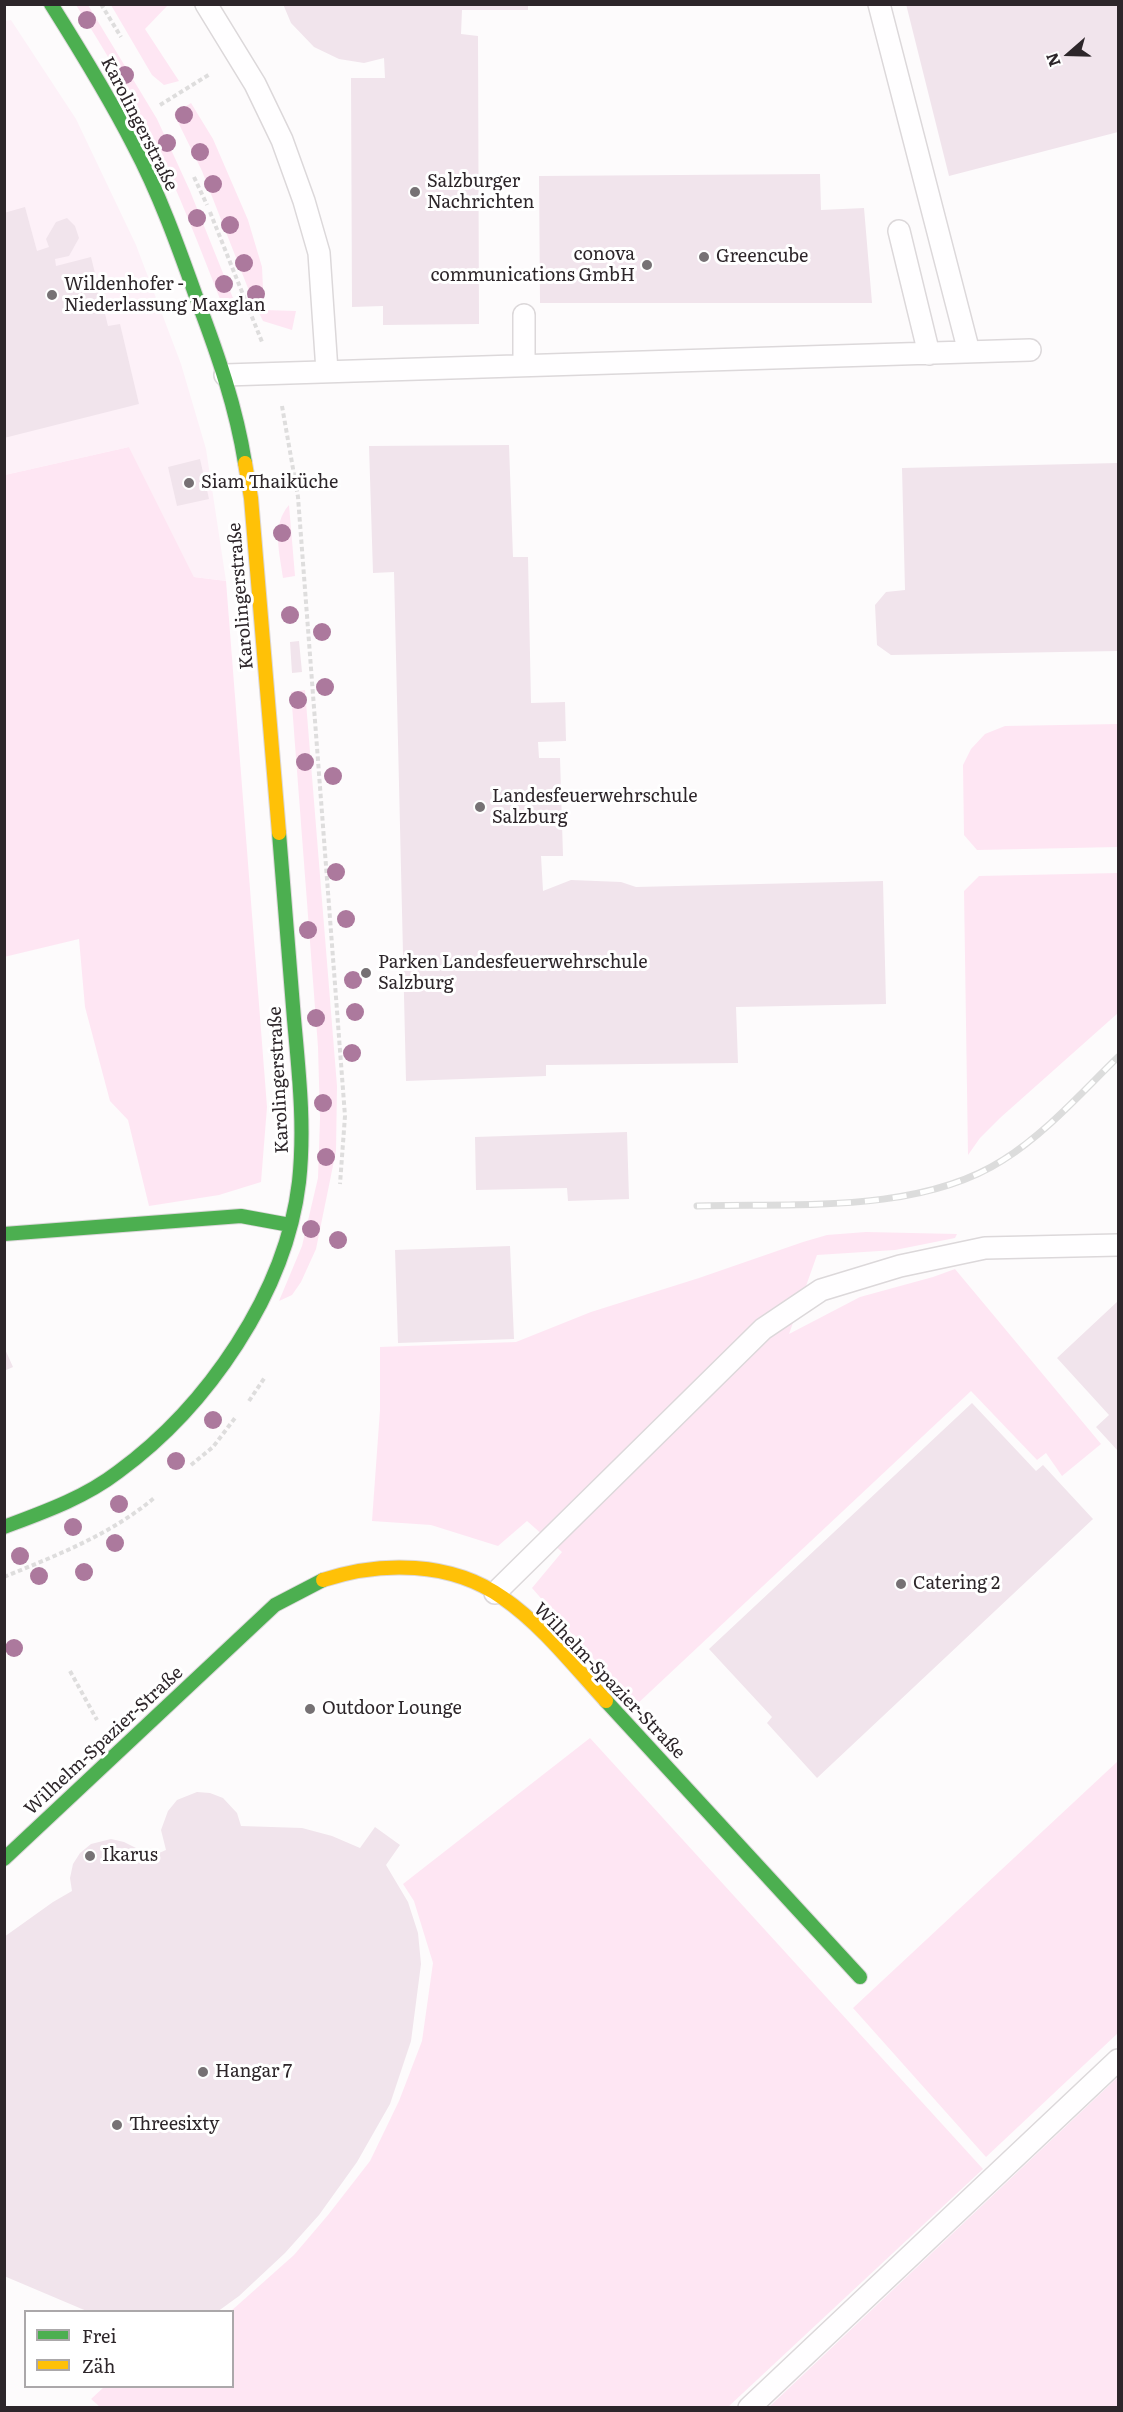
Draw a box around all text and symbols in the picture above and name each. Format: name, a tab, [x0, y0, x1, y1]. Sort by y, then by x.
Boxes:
north arrow	[1039, 24, 1099, 84]
text: N	[1039, 50, 1066, 71]
street label: Karolingerstraße	[96, 53, 182, 195]
place label: Salzburger Nachrichten	[427, 171, 534, 213]
marker: Salzburger Nachrichten	[408, 185, 422, 199]
place label: conova communications GmbH	[430, 244, 635, 286]
place label: Greencube	[716, 246, 808, 268]
marker: Greencube	[697, 250, 711, 264]
marker: conova communications GmbH	[640, 258, 654, 272]
place label: Wildenhofer - Niederlassung Maxglan	[64, 274, 266, 316]
marker: Wildenhofer - Niederlassung Maxglan	[45, 288, 59, 302]
place label: Siam Thaiküche	[201, 472, 338, 494]
marker: Siam Thaiküche	[182, 476, 196, 490]
street label: Karolingerstraße	[224, 522, 258, 670]
place label: Landesfeuerwehrschule Salzburg	[492, 786, 698, 828]
marker: Landesfeuerwehrschule Salzburg	[473, 800, 487, 814]
place label: Parken Landesfeuerwehrschule Salzburg	[378, 952, 648, 994]
marker: Parken Landesfeuerwehrschule Salzburg	[359, 966, 373, 980]
street label: Karolingerstraße	[264, 1006, 294, 1154]
place label: Catering 2	[913, 1573, 1000, 1595]
marker: Catering 2	[894, 1577, 908, 1591]
street label: Wilhelm-Spazier-Straße	[529, 1599, 689, 1763]
street label: Wilhelm-Spazier-Straße	[20, 1662, 188, 1820]
place label: Outdoor Lounge	[322, 1698, 462, 1720]
marker: Outdoor Lounge	[303, 1702, 317, 1716]
place label: Ikarus	[102, 1845, 158, 1867]
marker: Ikarus	[83, 1849, 97, 1863]
place label: Hangar 7	[215, 2061, 292, 2083]
marker: Hangar 7	[196, 2065, 210, 2079]
place label: Threesixty	[129, 2114, 219, 2136]
marker: Threesixty	[110, 2118, 124, 2132]
legend	[24, 2310, 234, 2388]
text: Frei	[82, 2322, 116, 2349]
text: Zäh	[82, 2352, 115, 2379]

